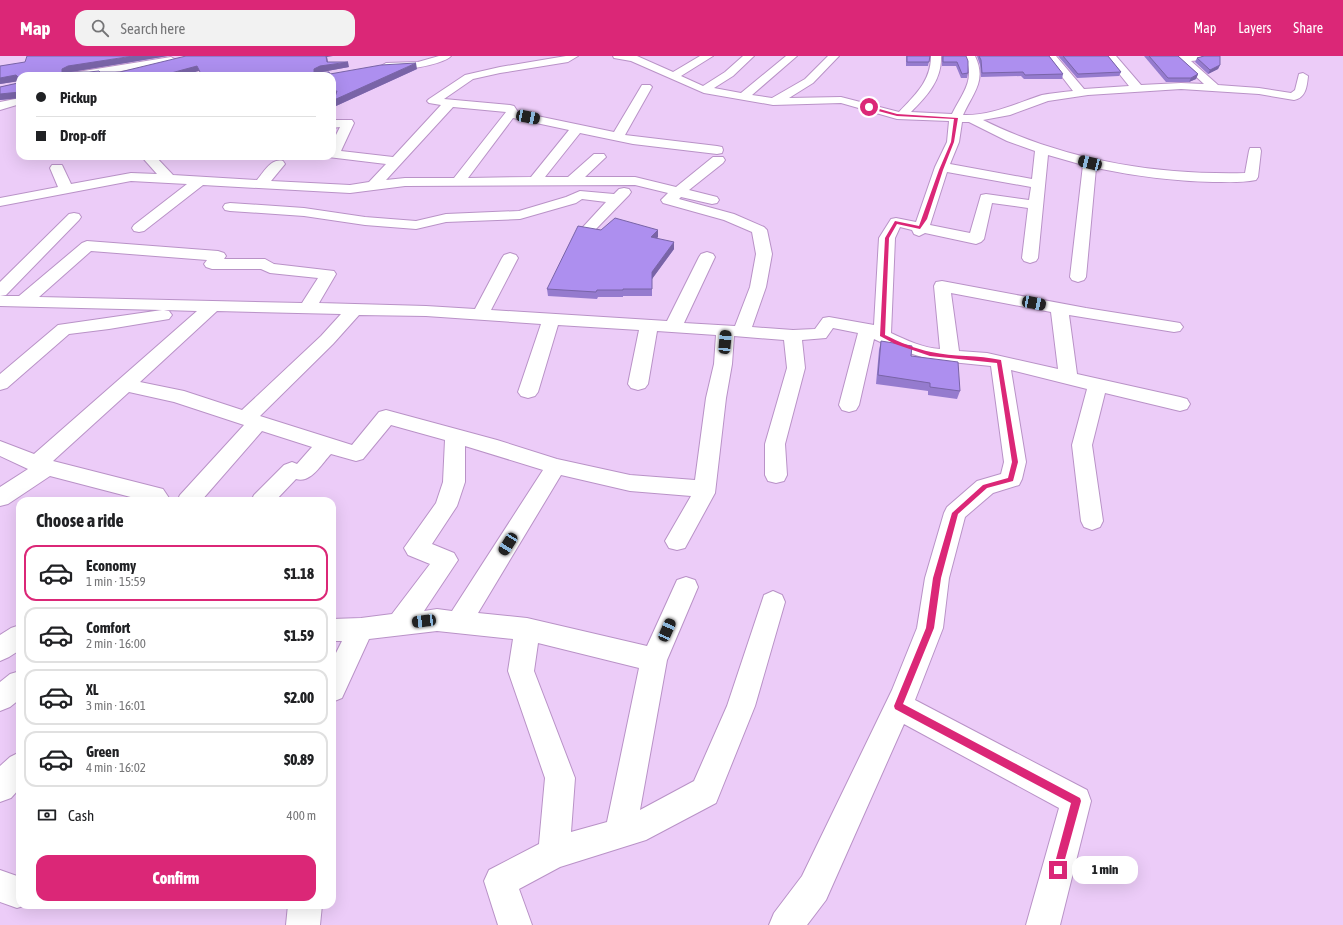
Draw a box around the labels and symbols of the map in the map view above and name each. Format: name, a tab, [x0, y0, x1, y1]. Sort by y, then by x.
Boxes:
route start	[860, 98, 878, 116]
car	[515, 109, 541, 125]
car	[1077, 154, 1103, 172]
car	[1021, 295, 1047, 311]
car	[718, 330, 732, 354]
car	[497, 531, 519, 557]
car	[411, 614, 437, 628]
car	[657, 617, 677, 643]
callout: 1 min	[1072, 856, 1138, 884]
route end	[1049, 861, 1067, 879]

